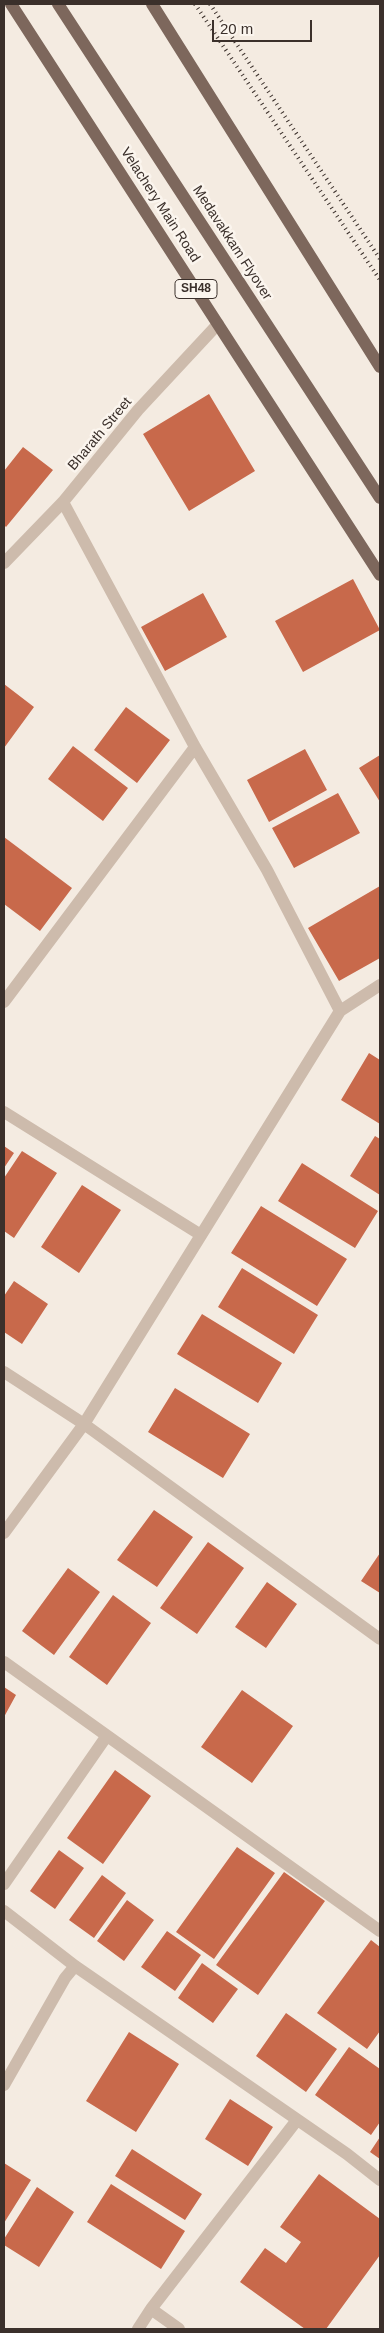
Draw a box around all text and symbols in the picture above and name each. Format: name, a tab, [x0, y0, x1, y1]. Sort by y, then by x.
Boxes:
scale bar	[214, 10, 314, 42]
text: 20 m	[220, 20, 253, 37]
street label: Velachery Main Road	[117, 145, 203, 265]
street label: Medavakkam Flyover	[189, 183, 275, 303]
road number: SH48	[175, 280, 217, 298]
street label: Bharath Street	[65, 394, 135, 474]

